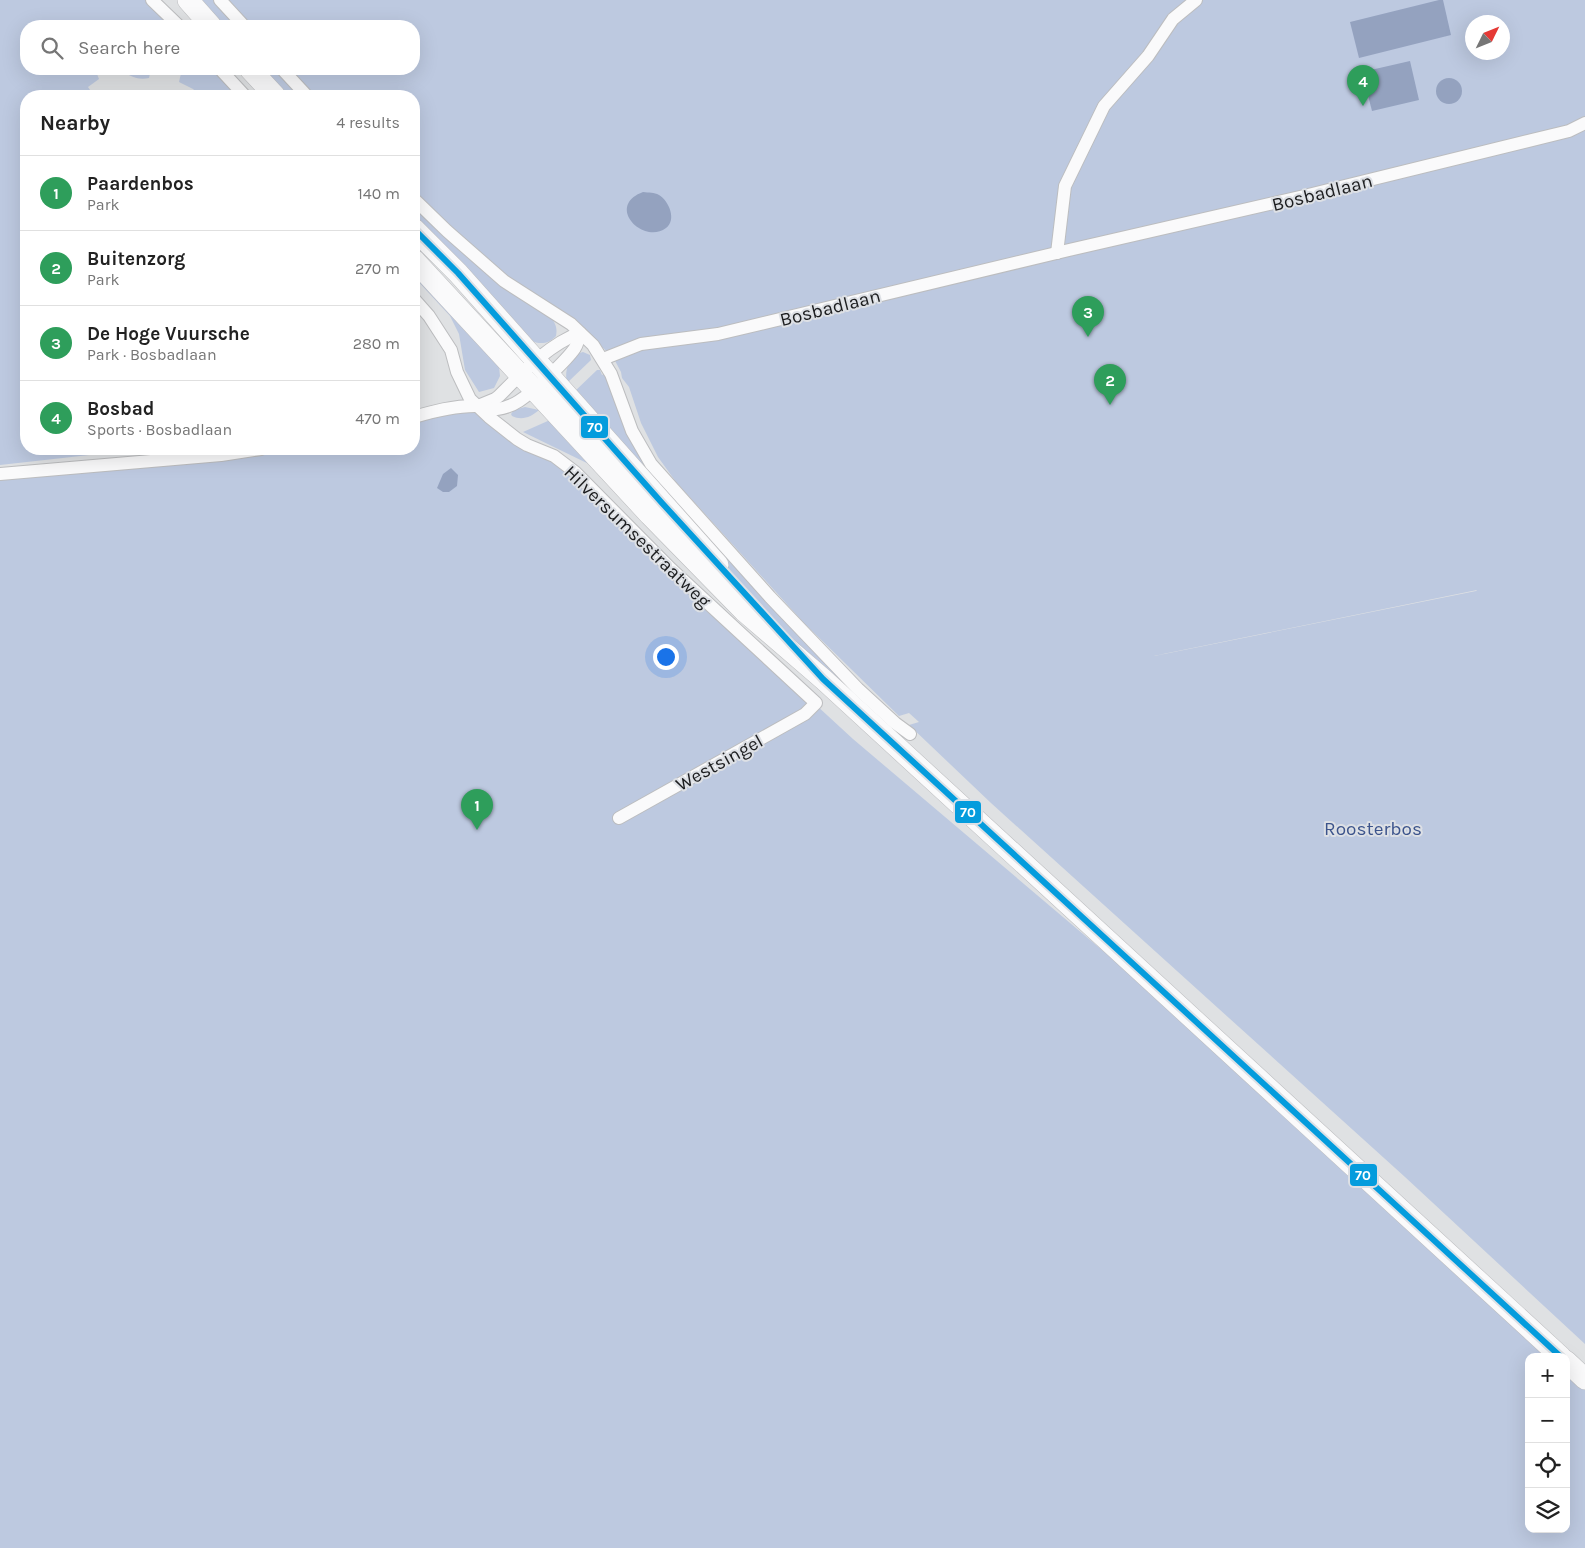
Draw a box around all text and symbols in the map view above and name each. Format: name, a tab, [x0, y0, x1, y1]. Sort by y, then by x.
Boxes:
north arrow	[1465, 15, 1510, 60]
search box	[20, 20, 420, 75]
icon: search	[38, 34, 66, 62]
text: Search here	[78, 37, 180, 59]
pin: 4	[1347, 65, 1379, 106]
text: Nearby	[40, 111, 110, 135]
text: 4 results	[336, 113, 400, 132]
street label: Bosbadlaan	[1270, 170, 1375, 216]
text: Paardenbos	[87, 173, 194, 195]
text: 1	[53, 184, 59, 203]
text: 140 m	[358, 184, 400, 203]
text: Park	[87, 195, 119, 214]
text: Buitenzorg	[87, 248, 185, 270]
text: 2	[51, 259, 61, 278]
text: 270 m	[355, 259, 400, 278]
text: Park	[87, 270, 119, 289]
street label: Bosbadlaan	[778, 285, 883, 331]
pin: 3	[1072, 296, 1104, 337]
text: De Hoge Vuursche	[87, 323, 250, 345]
text: 3	[51, 334, 61, 353]
text: 280 m	[353, 334, 400, 353]
text: Park · Bosbadlaan	[87, 345, 217, 364]
pin: 2	[1094, 364, 1126, 405]
text: Bosbad	[87, 398, 155, 420]
text: 4	[51, 409, 61, 428]
text: 470 m	[355, 409, 400, 428]
line badge: 70	[580, 415, 609, 439]
text: 70	[587, 419, 603, 436]
text: Sports · Bosbadlaan	[87, 420, 232, 439]
street label: Hilversumsestraatweg	[559, 461, 715, 613]
your location	[653, 644, 679, 670]
street label: Westsingel	[672, 730, 767, 796]
pin: 1	[461, 789, 493, 830]
line badge: 70	[954, 800, 982, 824]
text: 70	[960, 804, 976, 821]
park label: Roosterbos	[1324, 818, 1422, 840]
line badge: 70	[1349, 1163, 1378, 1187]
text: 70	[1355, 1167, 1371, 1184]
map controls	[1525, 1353, 1570, 1533]
button: +	[1525, 1353, 1570, 1398]
button: −	[1525, 1398, 1570, 1443]
button: locate	[1525, 1443, 1570, 1488]
button: layers	[1525, 1488, 1570, 1533]

